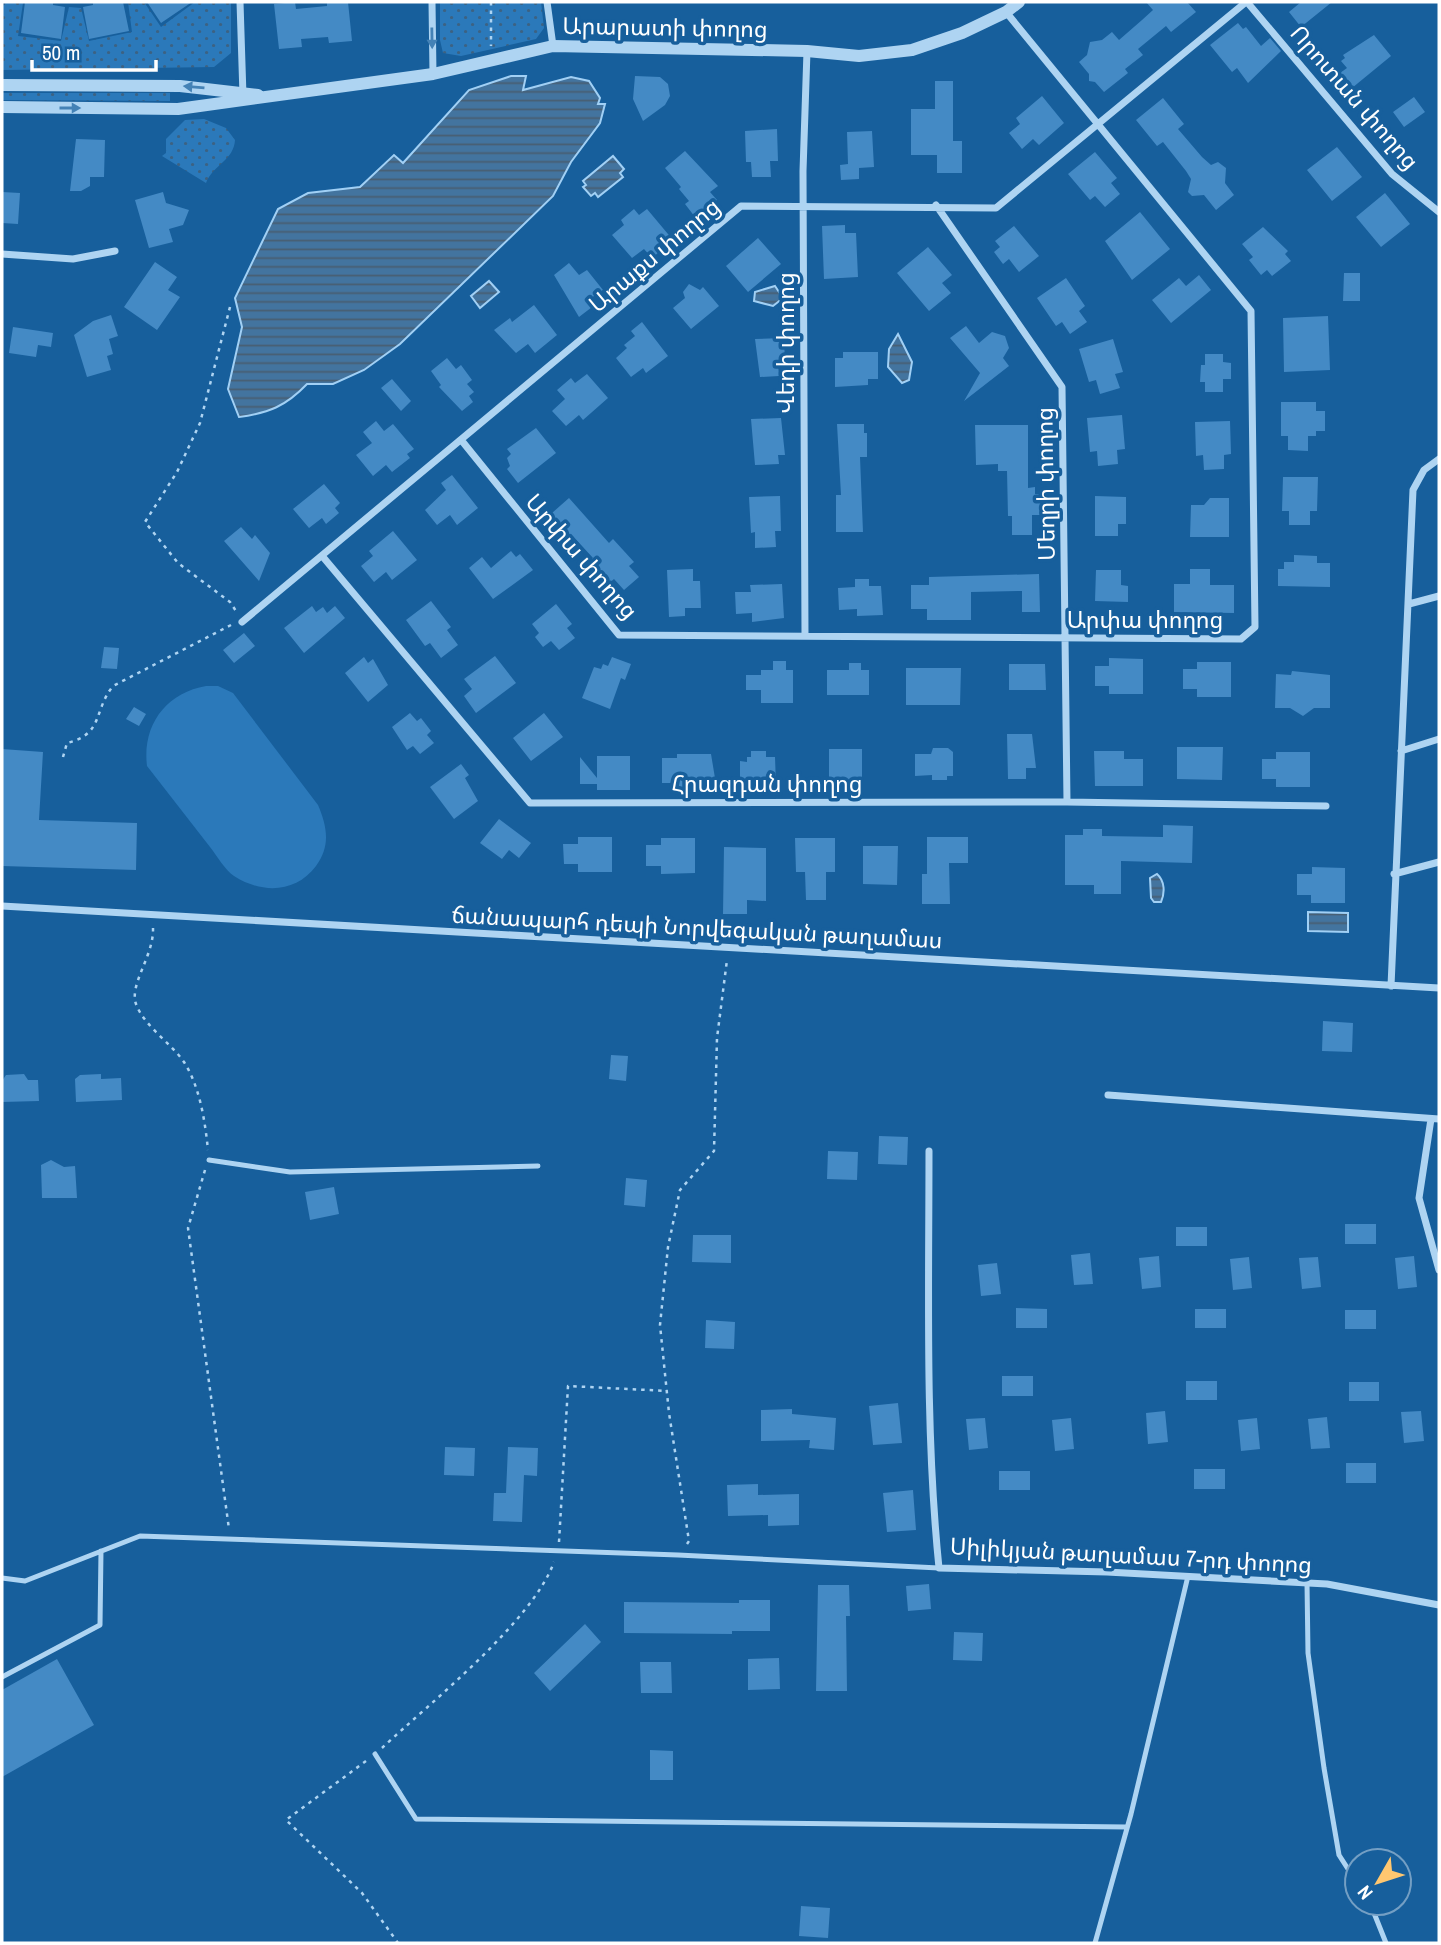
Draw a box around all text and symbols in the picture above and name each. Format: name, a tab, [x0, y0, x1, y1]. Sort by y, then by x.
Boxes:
street label: Արարատի փողոց	[562, 10, 768, 44]
street label: Որոտան փողոց	[1284, 18, 1426, 176]
one-way arrow	[426, 27, 438, 49]
scale bar	[32, 28, 156, 72]
text: 50 m	[42, 38, 80, 67]
one-way arrow	[183, 81, 205, 92]
one-way arrow	[59, 102, 81, 114]
street label: Արաքս փողոց	[582, 191, 726, 319]
street label: Վեդի փողոց	[770, 272, 801, 414]
street label: Մեղրի փողոց	[1028, 407, 1062, 561]
street label: Արփա փողոց	[519, 487, 645, 625]
street label: Արփա փողոց	[1067, 604, 1223, 635]
street label: Հրազդան փողոց	[671, 768, 863, 799]
street label: ճանապարհ դեպի Նորվեգական թաղամաս	[451, 899, 943, 955]
street label: Սիլիկյան թաղամաս 7-րդ փողոց	[949, 1530, 1313, 1580]
north arrow	[1343, 1847, 1413, 1917]
text: N	[1351, 1880, 1378, 1905]

